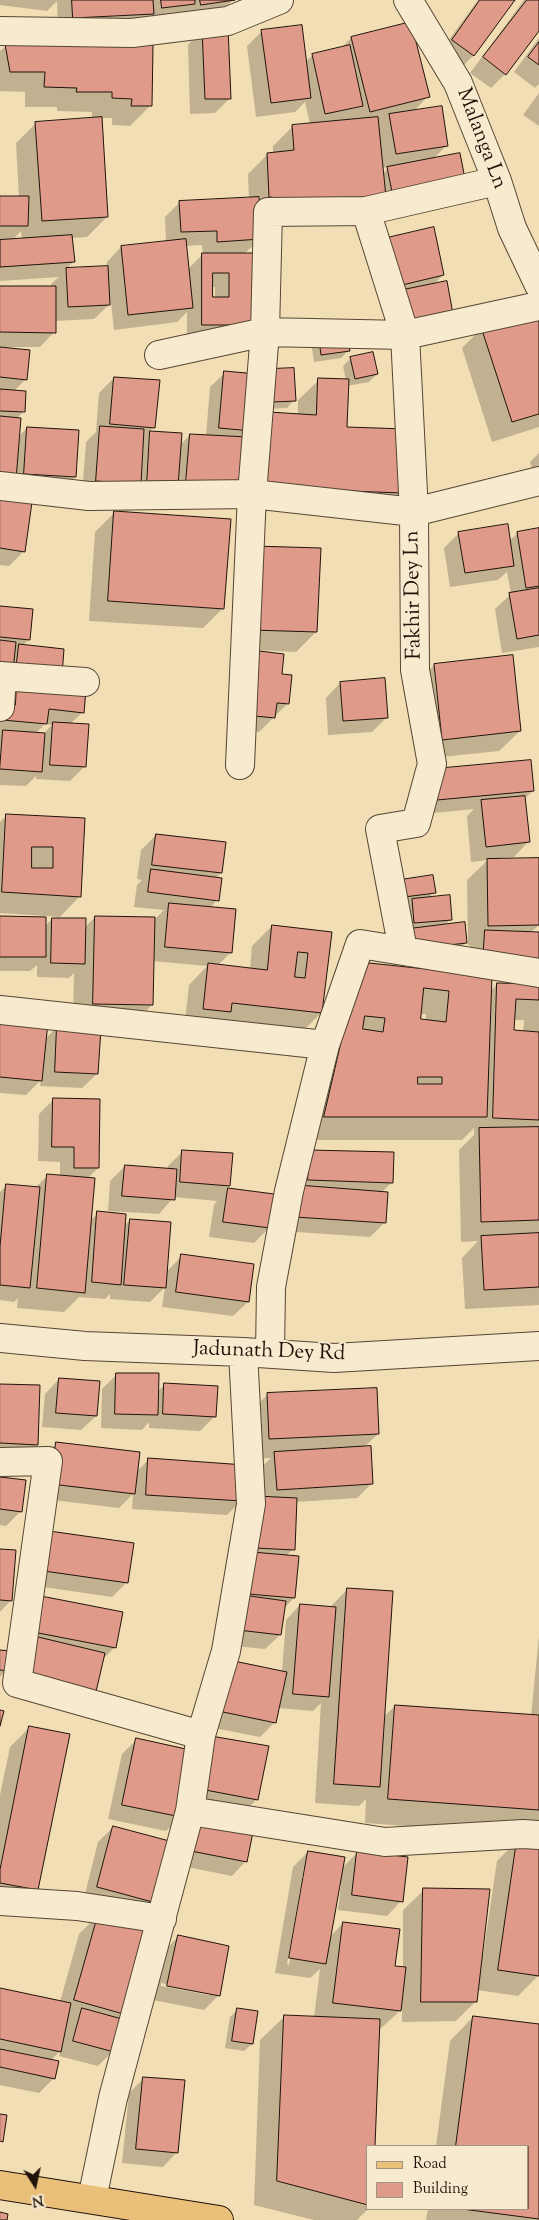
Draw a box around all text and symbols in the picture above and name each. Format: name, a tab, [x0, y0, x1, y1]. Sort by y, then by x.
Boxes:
street label: Malanga Ln	[449, 85, 511, 193]
street label: Fakhir Dey Ln	[401, 530, 429, 660]
street label: Jadunath Dey Rd	[192, 1338, 346, 1368]
legend	[366, 2145, 529, 2210]
text: Road	[413, 2154, 447, 2175]
north arrow	[10, 2160, 60, 2210]
text: Building	[413, 2179, 468, 2200]
text: N	[30, 2189, 45, 2211]

